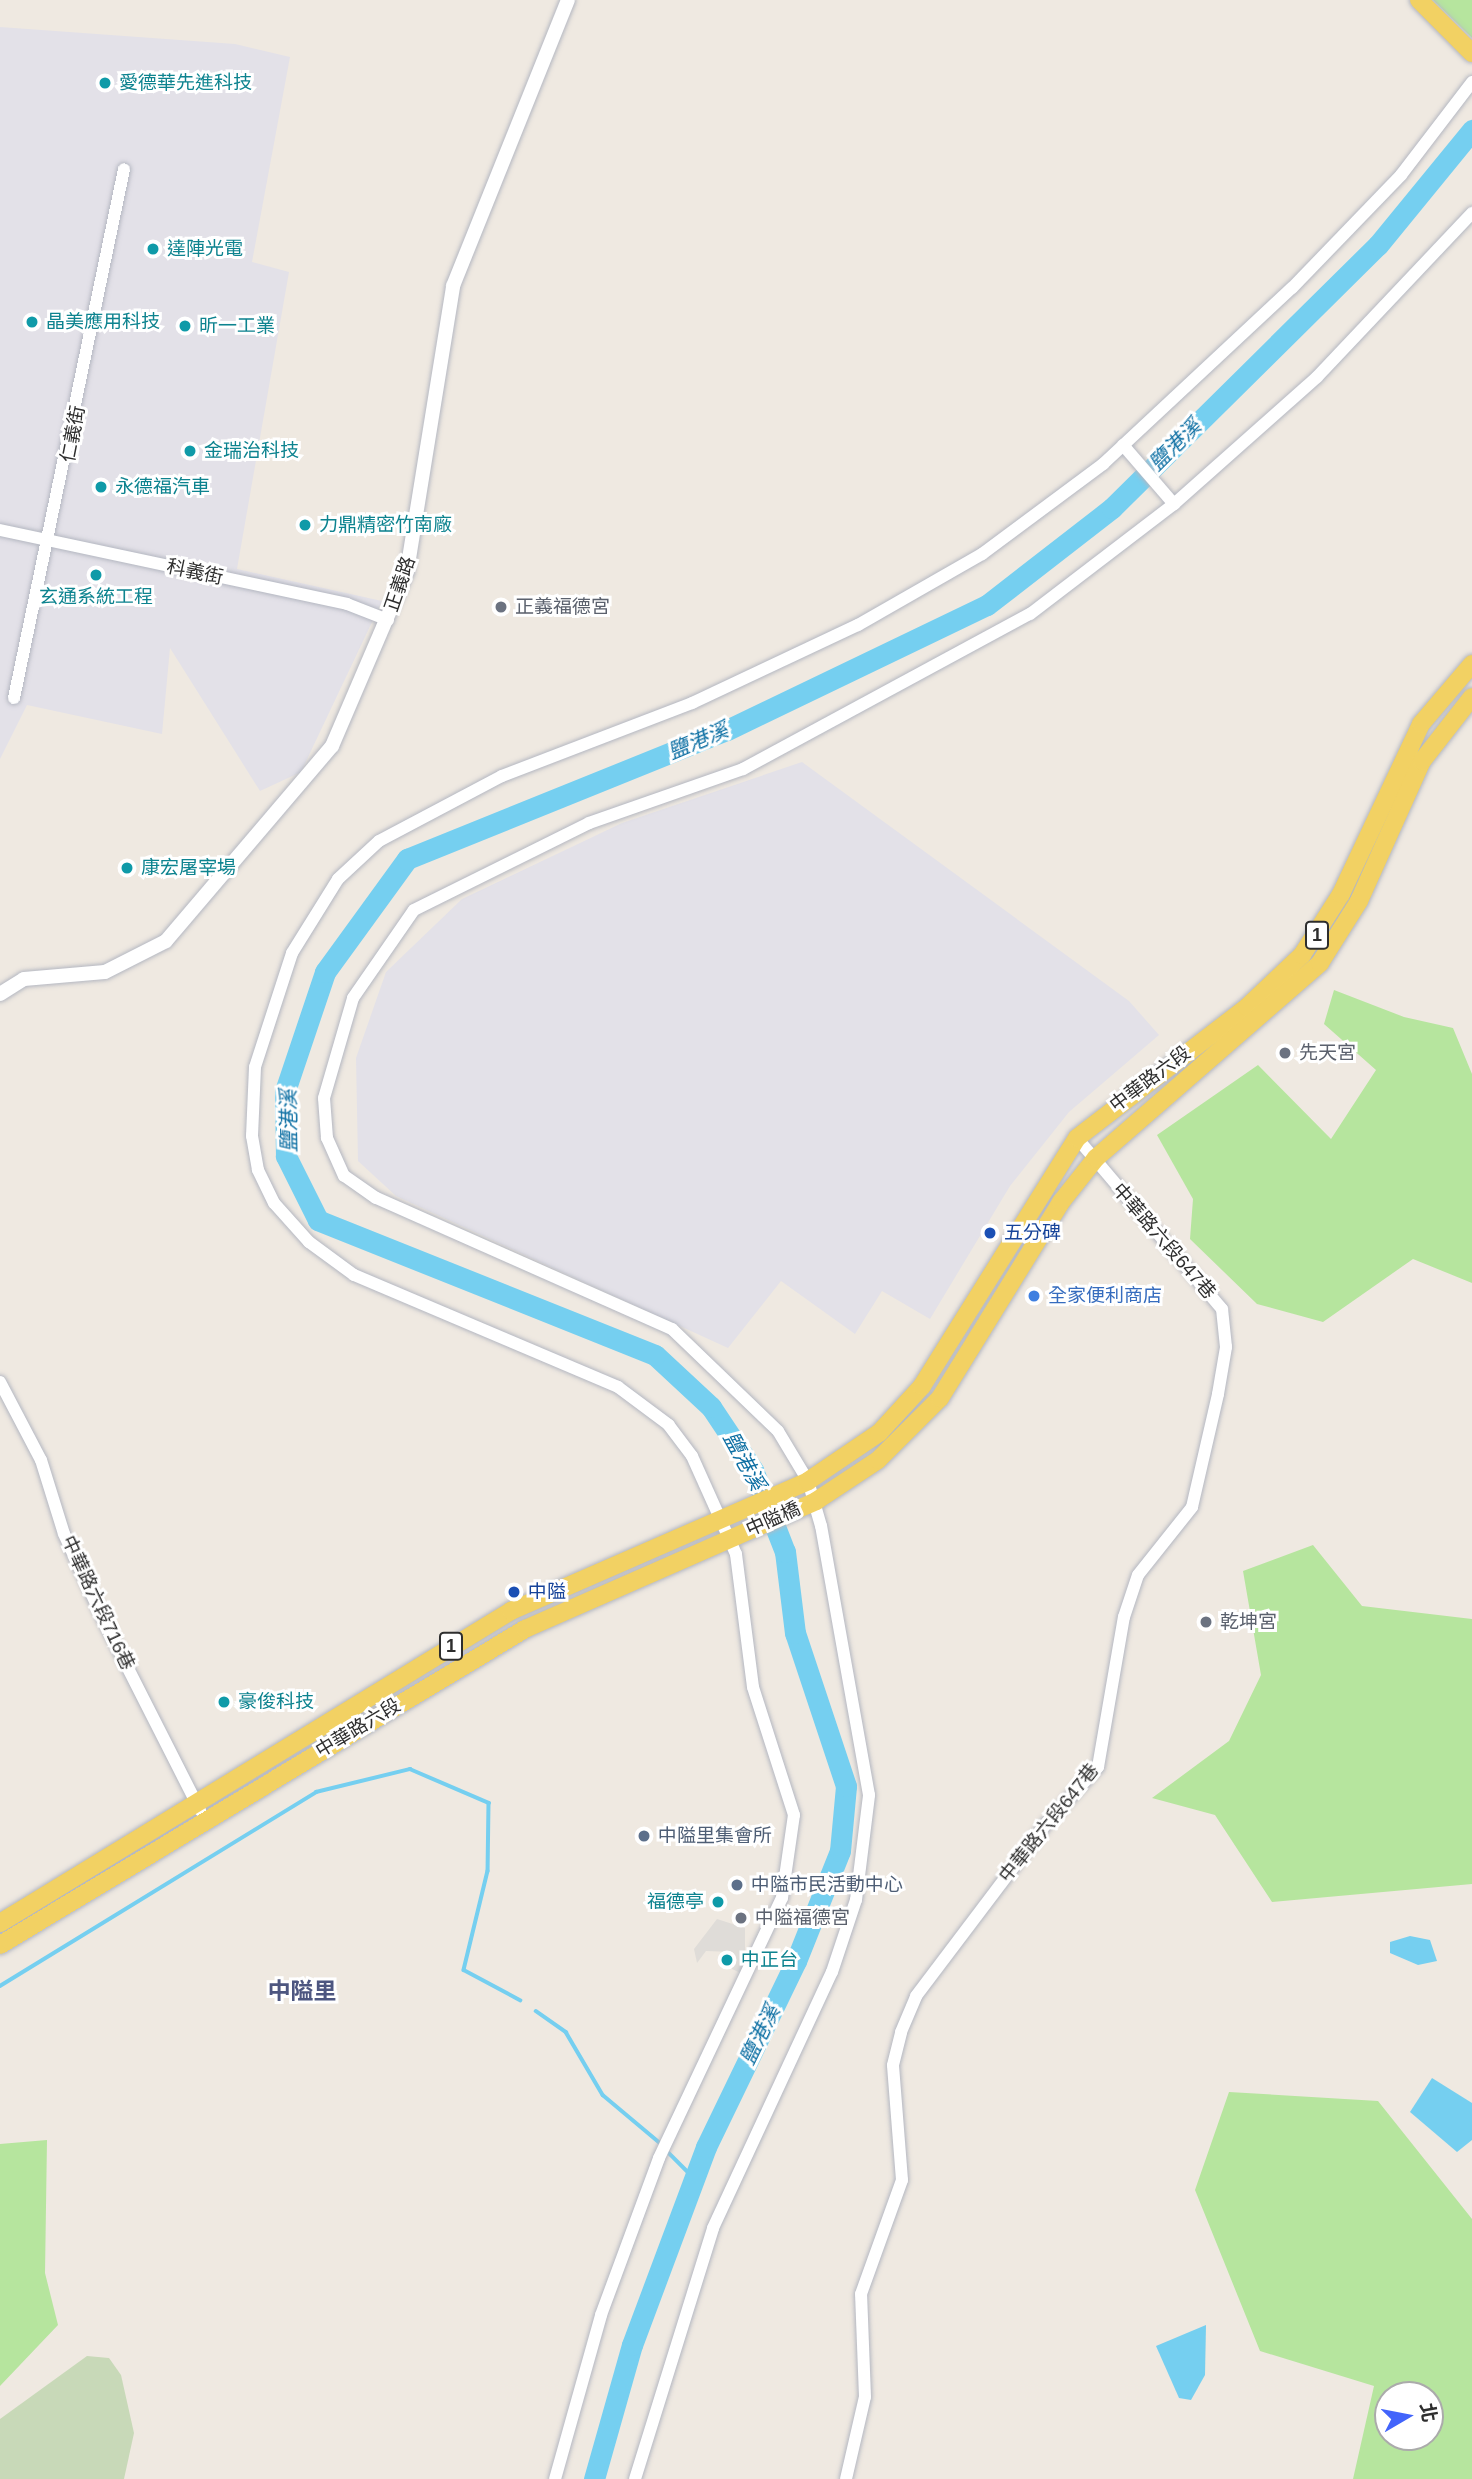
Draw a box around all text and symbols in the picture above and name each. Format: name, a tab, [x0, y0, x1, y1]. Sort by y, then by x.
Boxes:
place label: 愛德華先進科技	[119, 72, 252, 94]
marker: 愛德華先進科技	[97, 75, 113, 91]
place label: 達陣光電	[167, 238, 243, 260]
marker: 達陣光電	[145, 241, 161, 257]
place label: 晶美應用科技	[46, 311, 160, 333]
marker: 晶美應用科技	[24, 314, 40, 330]
place label: 昕一工業	[199, 315, 275, 337]
marker: 昕一工業	[177, 318, 193, 334]
street label: 仁義街	[56, 404, 90, 464]
water label: 鹽港溪	[1144, 414, 1206, 476]
place label: 金瑞治科技	[204, 440, 299, 462]
marker: 金瑞治科技	[182, 443, 198, 459]
place label: 永德福汽車	[115, 476, 210, 498]
marker: 永德福汽車	[93, 479, 109, 495]
place label: 力鼎精密竹南廠	[319, 514, 452, 536]
marker: 力鼎精密竹南廠	[297, 517, 313, 533]
street label: 正義路	[380, 553, 420, 615]
street label: 科義街	[165, 555, 225, 589]
marker: 玄通系統工程	[88, 567, 104, 583]
place label: 玄通系統工程	[39, 586, 153, 608]
place label: 正義福德宮	[515, 596, 610, 618]
marker: 正義福德宮	[493, 599, 509, 615]
water label: 鹽港溪	[664, 717, 732, 765]
place label: 康宏屠宰場	[141, 857, 236, 879]
marker: 康宏屠宰場	[119, 860, 135, 876]
road number: 1	[1305, 920, 1329, 950]
street label: 中華路六段	[1105, 1041, 1195, 1117]
place label: 先天宮	[1299, 1042, 1356, 1064]
marker: 先天宮	[1277, 1045, 1293, 1061]
water label: 鹽港溪	[276, 1089, 302, 1153]
street label: 中華路六段647巷	[1108, 1179, 1220, 1303]
place label: 五分碑	[1004, 1222, 1061, 1244]
marker: 五分碑	[982, 1225, 998, 1241]
place label: 全家便利商店	[1048, 1285, 1162, 1307]
marker: 全家便利商店	[1026, 1288, 1042, 1304]
water label: 鹽港溪	[718, 1427, 770, 1495]
street label: 中隘橋	[742, 1497, 804, 1541]
street label: 中華路六段716巷	[57, 1532, 139, 1674]
place label: 中隘	[528, 1581, 566, 1603]
marker: 中隘	[506, 1584, 522, 1600]
place label: 乾坤宮	[1220, 1611, 1277, 1633]
marker: 乾坤宮	[1198, 1614, 1214, 1630]
road number: 1	[439, 1632, 463, 1660]
place label: 豪俊科技	[238, 1691, 314, 1713]
marker: 豪俊科技	[216, 1694, 232, 1710]
street label: 中華路六段	[311, 1694, 405, 1762]
street label: 中華路六段647巷	[994, 1759, 1104, 1887]
place label: 中隘里集會所	[658, 1825, 772, 1847]
marker: 中隘里集會所	[636, 1828, 652, 1844]
place label: 中隘市民活動中心	[751, 1874, 903, 1896]
marker: 中隘市民活動中心	[729, 1877, 745, 1893]
place label: 福德亭	[647, 1891, 704, 1913]
marker: 福德亭	[710, 1894, 726, 1910]
place label: 中隘福德宮	[755, 1907, 850, 1929]
marker: 中隘福德宮	[733, 1910, 749, 1926]
place label: 中正台	[741, 1949, 798, 1971]
marker: 中正台	[719, 1952, 735, 1968]
district label: 中隘里	[268, 1977, 336, 2005]
water label: 鹽港溪	[735, 2001, 785, 2069]
north arrow	[1374, 2381, 1444, 2451]
text: 北	[1416, 2401, 1440, 2424]

